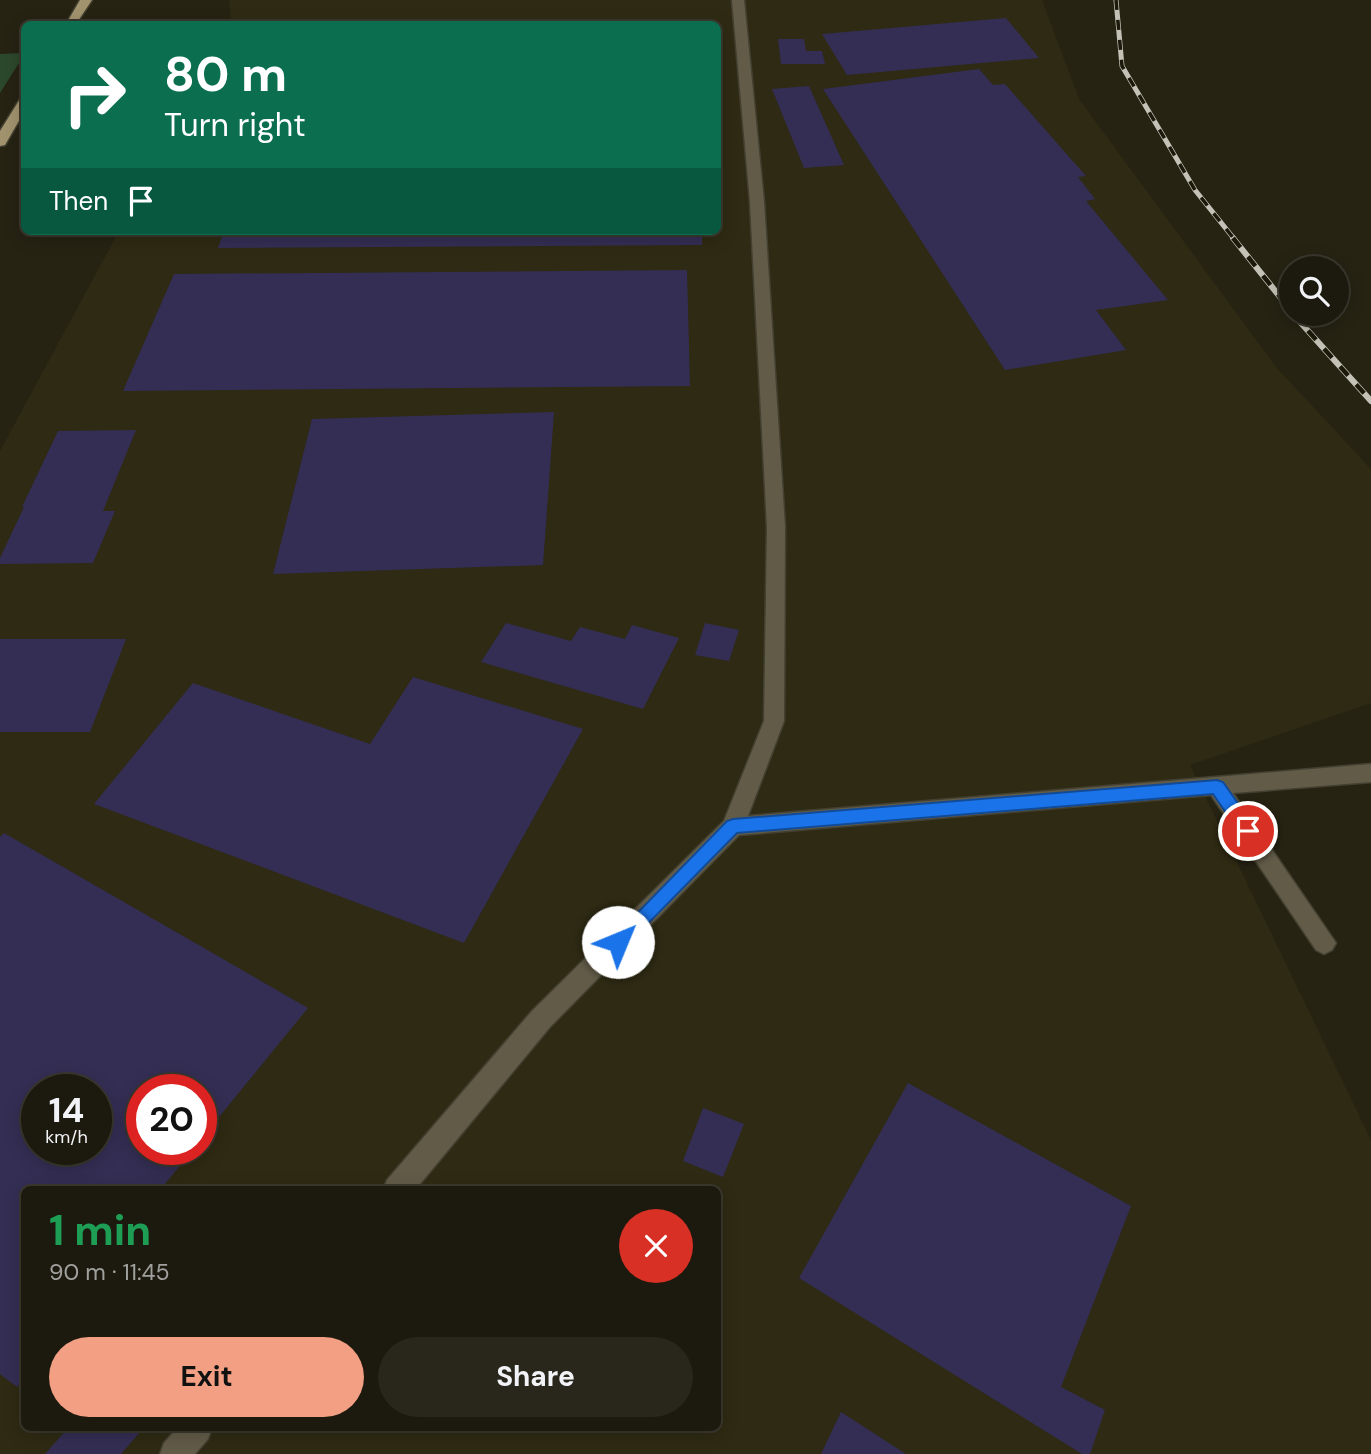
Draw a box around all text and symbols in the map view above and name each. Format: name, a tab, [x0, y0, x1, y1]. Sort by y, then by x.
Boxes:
text: 80 m	[164, 42, 287, 106]
icon: right	[49, 49, 140, 140]
text: Turn right	[164, 104, 306, 146]
icon: arrive	[122, 182, 160, 220]
text: Then	[49, 184, 108, 218]
map controls	[1279, 256, 1349, 326]
button: search	[1279, 256, 1349, 326]
pin	[1218, 801, 1278, 861]
icon: arrive	[1229, 812, 1267, 850]
position arrow	[581, 905, 655, 979]
speed limit sign: 20	[126, 1074, 217, 1165]
text: 14	[49, 1087, 84, 1133]
text: km/h	[45, 1125, 88, 1149]
text: 1 min	[49, 1203, 151, 1258]
button: close	[619, 1209, 693, 1283]
text: 90 m · 11:45	[49, 1257, 170, 1287]
button: Exit	[49, 1337, 364, 1417]
button: Share	[378, 1337, 693, 1417]

